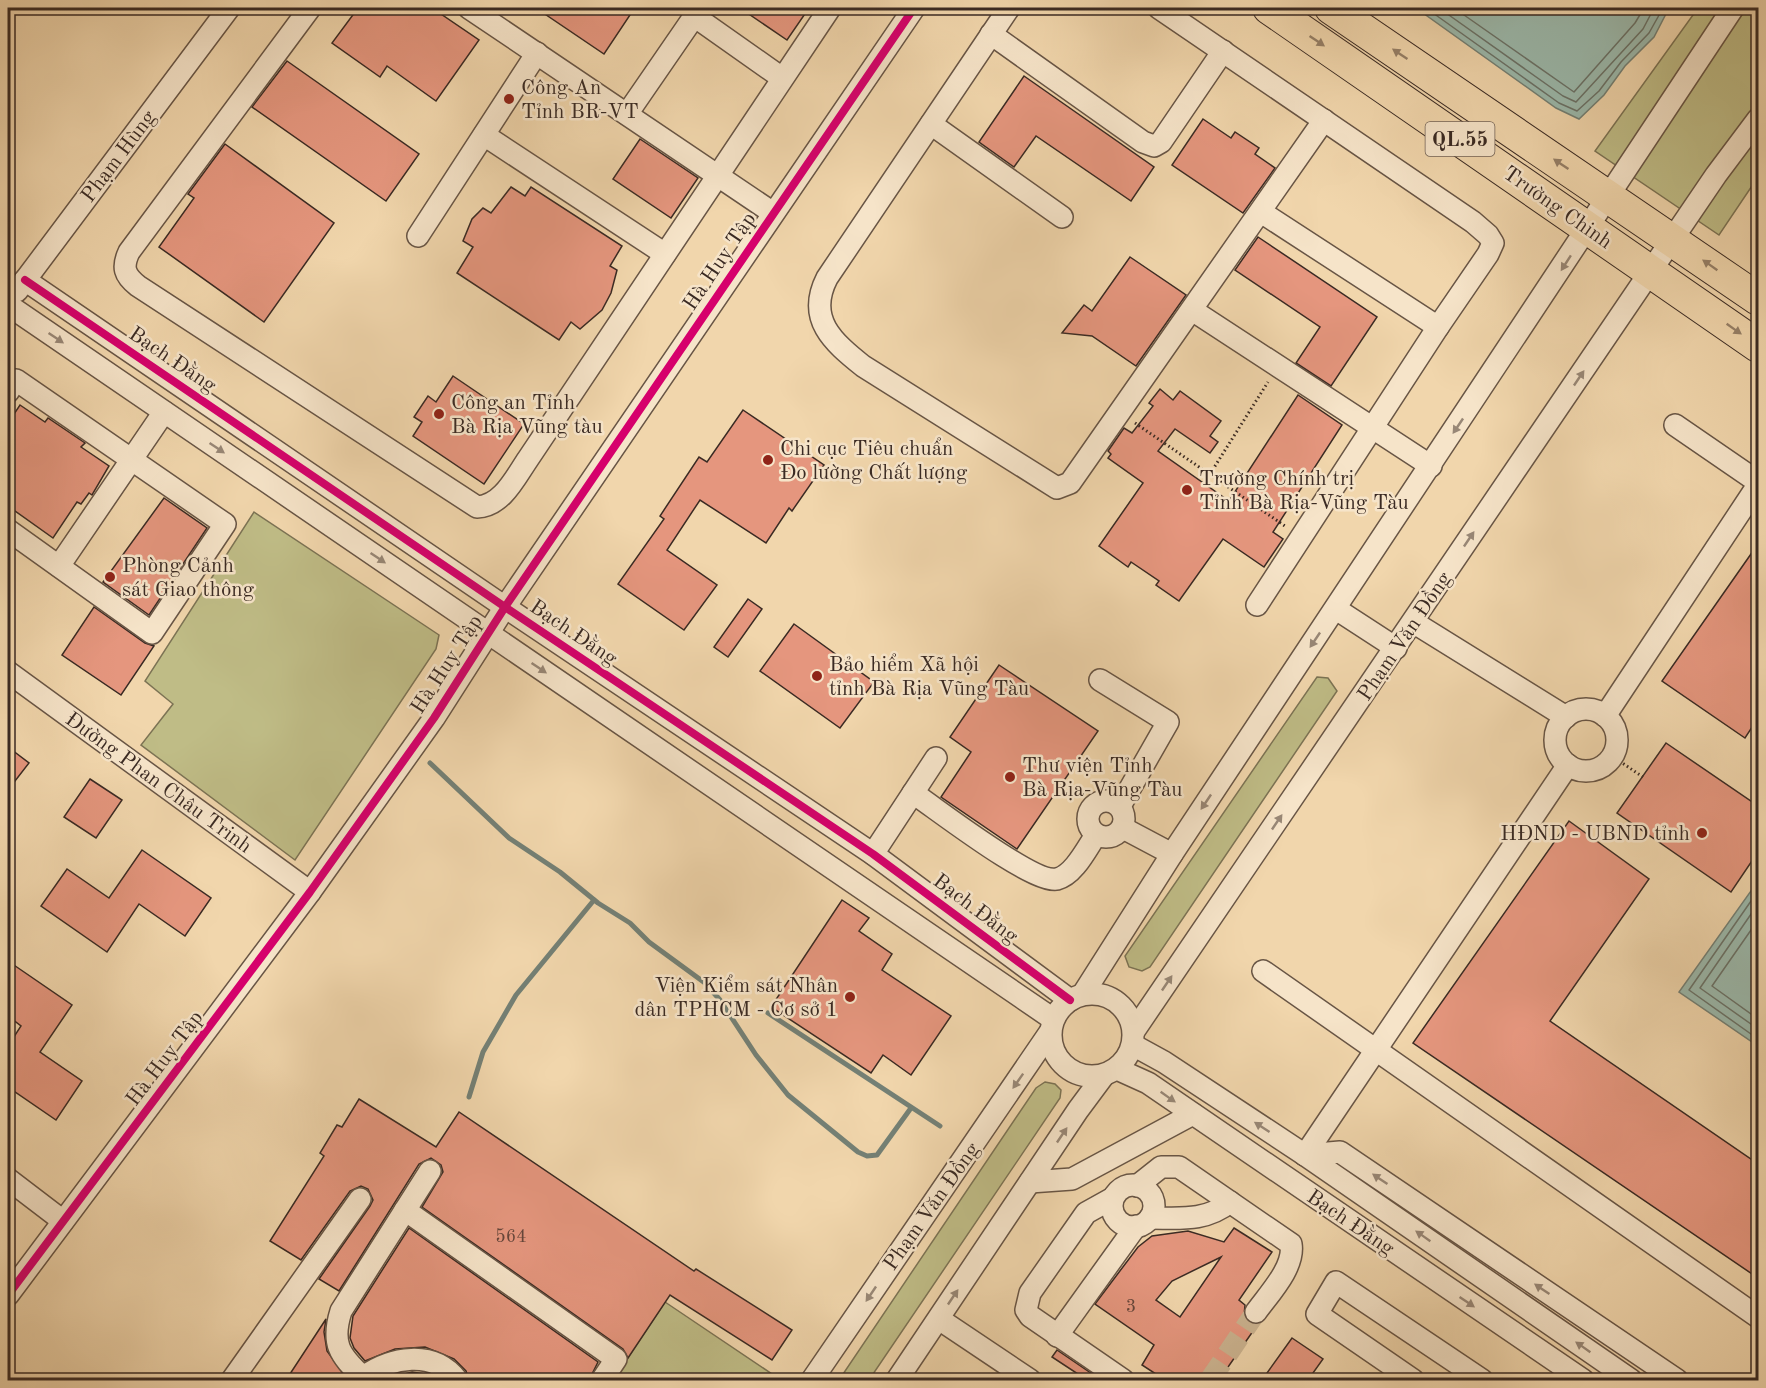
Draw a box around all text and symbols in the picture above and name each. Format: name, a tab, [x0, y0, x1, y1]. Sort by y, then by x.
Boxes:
one-way arrow	[1308, 35, 1324, 47]
one-way arrow	[1392, 49, 1408, 60]
place label: Công An Tỉnh BR-VT	[521, 78, 639, 123]
marker: Công An Tỉnh BR-VT	[502, 92, 516, 106]
street label: Phạm Hùng	[78, 107, 161, 207]
road number: QL.55	[1426, 122, 1494, 156]
one-way arrow	[1553, 159, 1569, 170]
street label: Trường Chinh	[1499, 163, 1615, 253]
street label: Hà Huy Tập	[680, 209, 761, 315]
one-way arrow	[1560, 255, 1571, 271]
one-way arrow	[1703, 259, 1719, 271]
street label: Bạch Đằng	[125, 322, 221, 397]
one-way arrow	[1725, 323, 1741, 335]
one-way arrow	[47, 332, 63, 344]
one-way arrow	[1573, 370, 1584, 386]
place label: Công an Tỉnh Bà Rịa Vũng tàu	[451, 393, 603, 438]
marker: Công an Tỉnh Bà Rịa Vũng tàu	[432, 407, 446, 421]
one-way arrow	[1452, 417, 1464, 433]
place label: Chi cục Tiêu chuẩn Đo lường Chất lượng	[780, 437, 968, 484]
one-way arrow	[208, 442, 224, 454]
marker: Chi cục Tiêu chuẩn Đo lường Chất lượng	[761, 453, 775, 467]
place label: Trường Chính trị Tỉnh Bà Rịa-Vũng Tàu	[1199, 469, 1409, 514]
marker: Trường Chính trị Tỉnh Bà Rịa-Vũng Tàu	[1180, 483, 1194, 497]
one-way arrow	[1463, 532, 1475, 548]
one-way arrow	[369, 552, 385, 564]
place label: Phòng Cảnh sát Giao thông	[122, 556, 255, 601]
street label: Phạm Văn Đồng	[1353, 567, 1456, 705]
marker: Phòng Cảnh sát Giao thông	[103, 570, 117, 584]
street label: Bạch Đằng	[526, 595, 622, 670]
street label: Hà Huy Tập	[408, 612, 487, 718]
one-way arrow	[1309, 632, 1321, 648]
place label: Bảo hiểm Xã hội tỉnh Bà Rịa Vũng Tàu	[829, 653, 1029, 700]
one-way arrow	[531, 662, 547, 673]
marker: Bảo hiểm Xã hội tỉnh Bà Rịa Vũng Tàu	[810, 669, 824, 683]
street label: Đường Phan Châu Trinh	[61, 709, 255, 858]
place label: Thư viện Tỉnh Bà Rịa-Vũng Tàu	[1022, 756, 1182, 801]
marker: Thư viện Tỉnh Bà Rịa-Vũng Tàu	[1003, 770, 1017, 784]
one-way arrow	[1201, 794, 1212, 811]
one-way arrow	[1271, 814, 1282, 830]
place label: HĐND - UBND tỉnh	[1500, 824, 1690, 845]
marker: HĐND - UBND tỉnh	[1695, 826, 1709, 840]
street label: Bạch Đằng	[929, 869, 1023, 948]
place label: Viện Kiểm sát Nhân dân TPHCM - Cơ sở 1	[634, 974, 838, 1021]
one-way arrow	[1161, 976, 1173, 992]
marker: Viện Kiểm sát Nhân dân TPHCM - Cơ sở 1	[843, 990, 857, 1004]
street label: Hà Huy Tập	[123, 1007, 208, 1110]
one-way arrow	[1012, 1073, 1024, 1089]
one-way arrow	[1159, 1091, 1175, 1103]
one-way arrow	[1254, 1121, 1270, 1132]
one-way arrow	[1056, 1127, 1067, 1143]
street label: Phạm Văn Đồng	[879, 1138, 984, 1275]
one-way arrow	[1373, 1173, 1389, 1185]
street label: Bạch Đằng	[1303, 1185, 1399, 1260]
house number: 564	[495, 1228, 527, 1246]
one-way arrow	[1415, 1231, 1431, 1242]
one-way arrow	[1534, 1283, 1550, 1295]
one-way arrow	[865, 1285, 877, 1301]
one-way arrow	[948, 1289, 959, 1306]
one-way arrow	[1459, 1296, 1476, 1307]
house number: 3	[1126, 1298, 1136, 1316]
one-way arrow	[1576, 1341, 1592, 1353]

